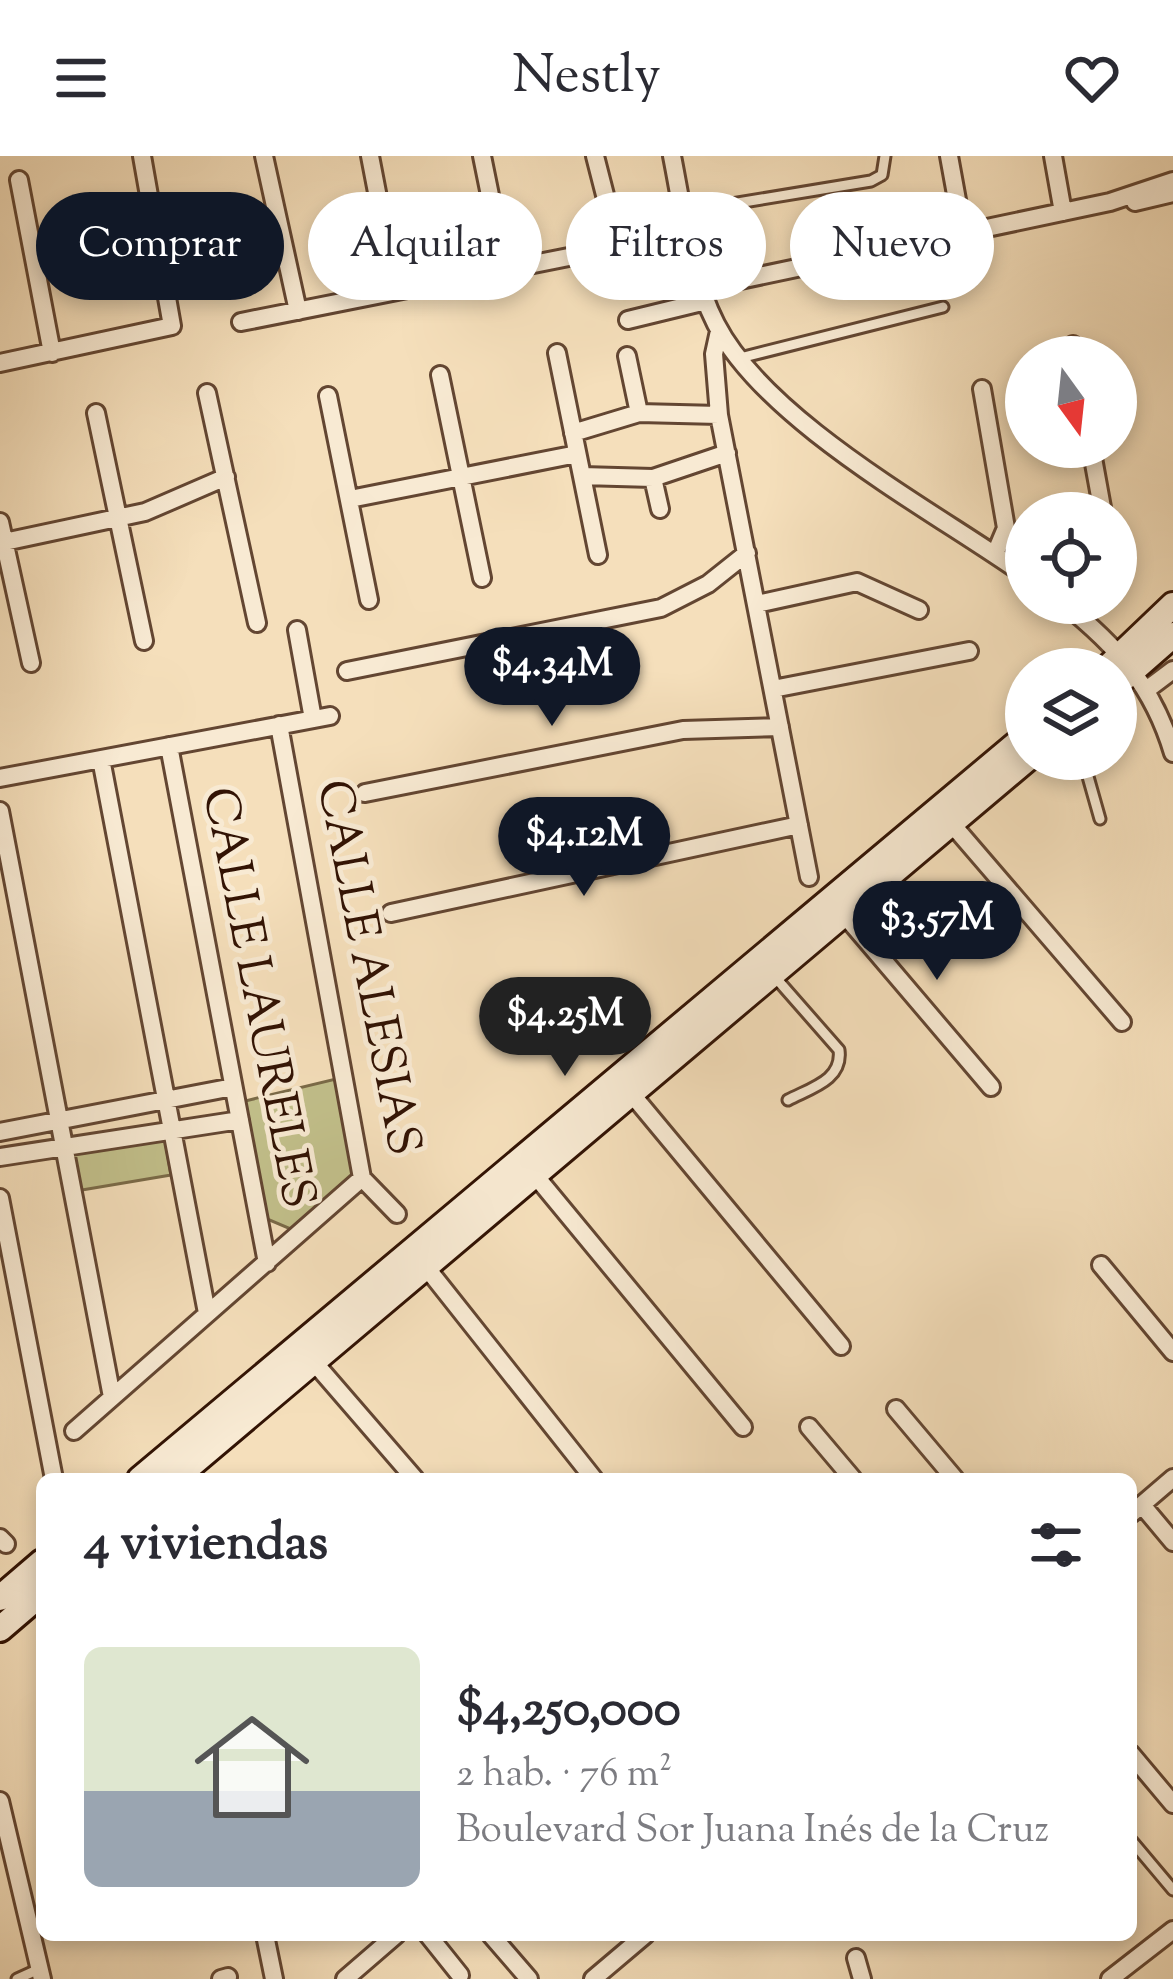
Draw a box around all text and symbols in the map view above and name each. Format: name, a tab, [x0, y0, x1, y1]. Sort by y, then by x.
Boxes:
text: Nestly	[512, 39, 661, 117]
icon: menu	[48, 45, 114, 111]
icon: heart	[1059, 45, 1125, 111]
chip: Comprar	[36, 192, 284, 300]
chip: Alquilar	[308, 192, 542, 300]
chip: Filtros	[566, 192, 766, 300]
chip: Nuevo	[790, 192, 994, 300]
north arrow	[1005, 336, 1137, 468]
map controls	[1005, 336, 1137, 780]
button: locate	[1005, 492, 1137, 624]
pin: $4.34M	[454, 627, 650, 729]
text: $4.34M	[491, 638, 613, 694]
button: layers	[1005, 648, 1137, 780]
street label: CALLE ALESIAS	[296, 774, 436, 1162]
street label: CALLE LAURELES	[181, 782, 331, 1214]
pin: $4.12M	[486, 797, 682, 899]
text: $4.12M	[525, 808, 643, 864]
pin: $3.57M	[839, 881, 1035, 983]
text: $3.57M	[880, 892, 994, 948]
pin: $4.25M	[467, 977, 663, 1079]
text: $4.25M	[506, 988, 624, 1044]
text: 4 viviendas	[84, 1509, 328, 1582]
icon: filters	[1023, 1512, 1089, 1578]
text: $4,250,000	[456, 1675, 681, 1748]
icon: home	[180, 1695, 324, 1839]
text: 2 hab. · 76 m²	[456, 1748, 672, 1804]
text: Boulevard Sor Juana Inés de la Cruz	[456, 1804, 1049, 1860]

